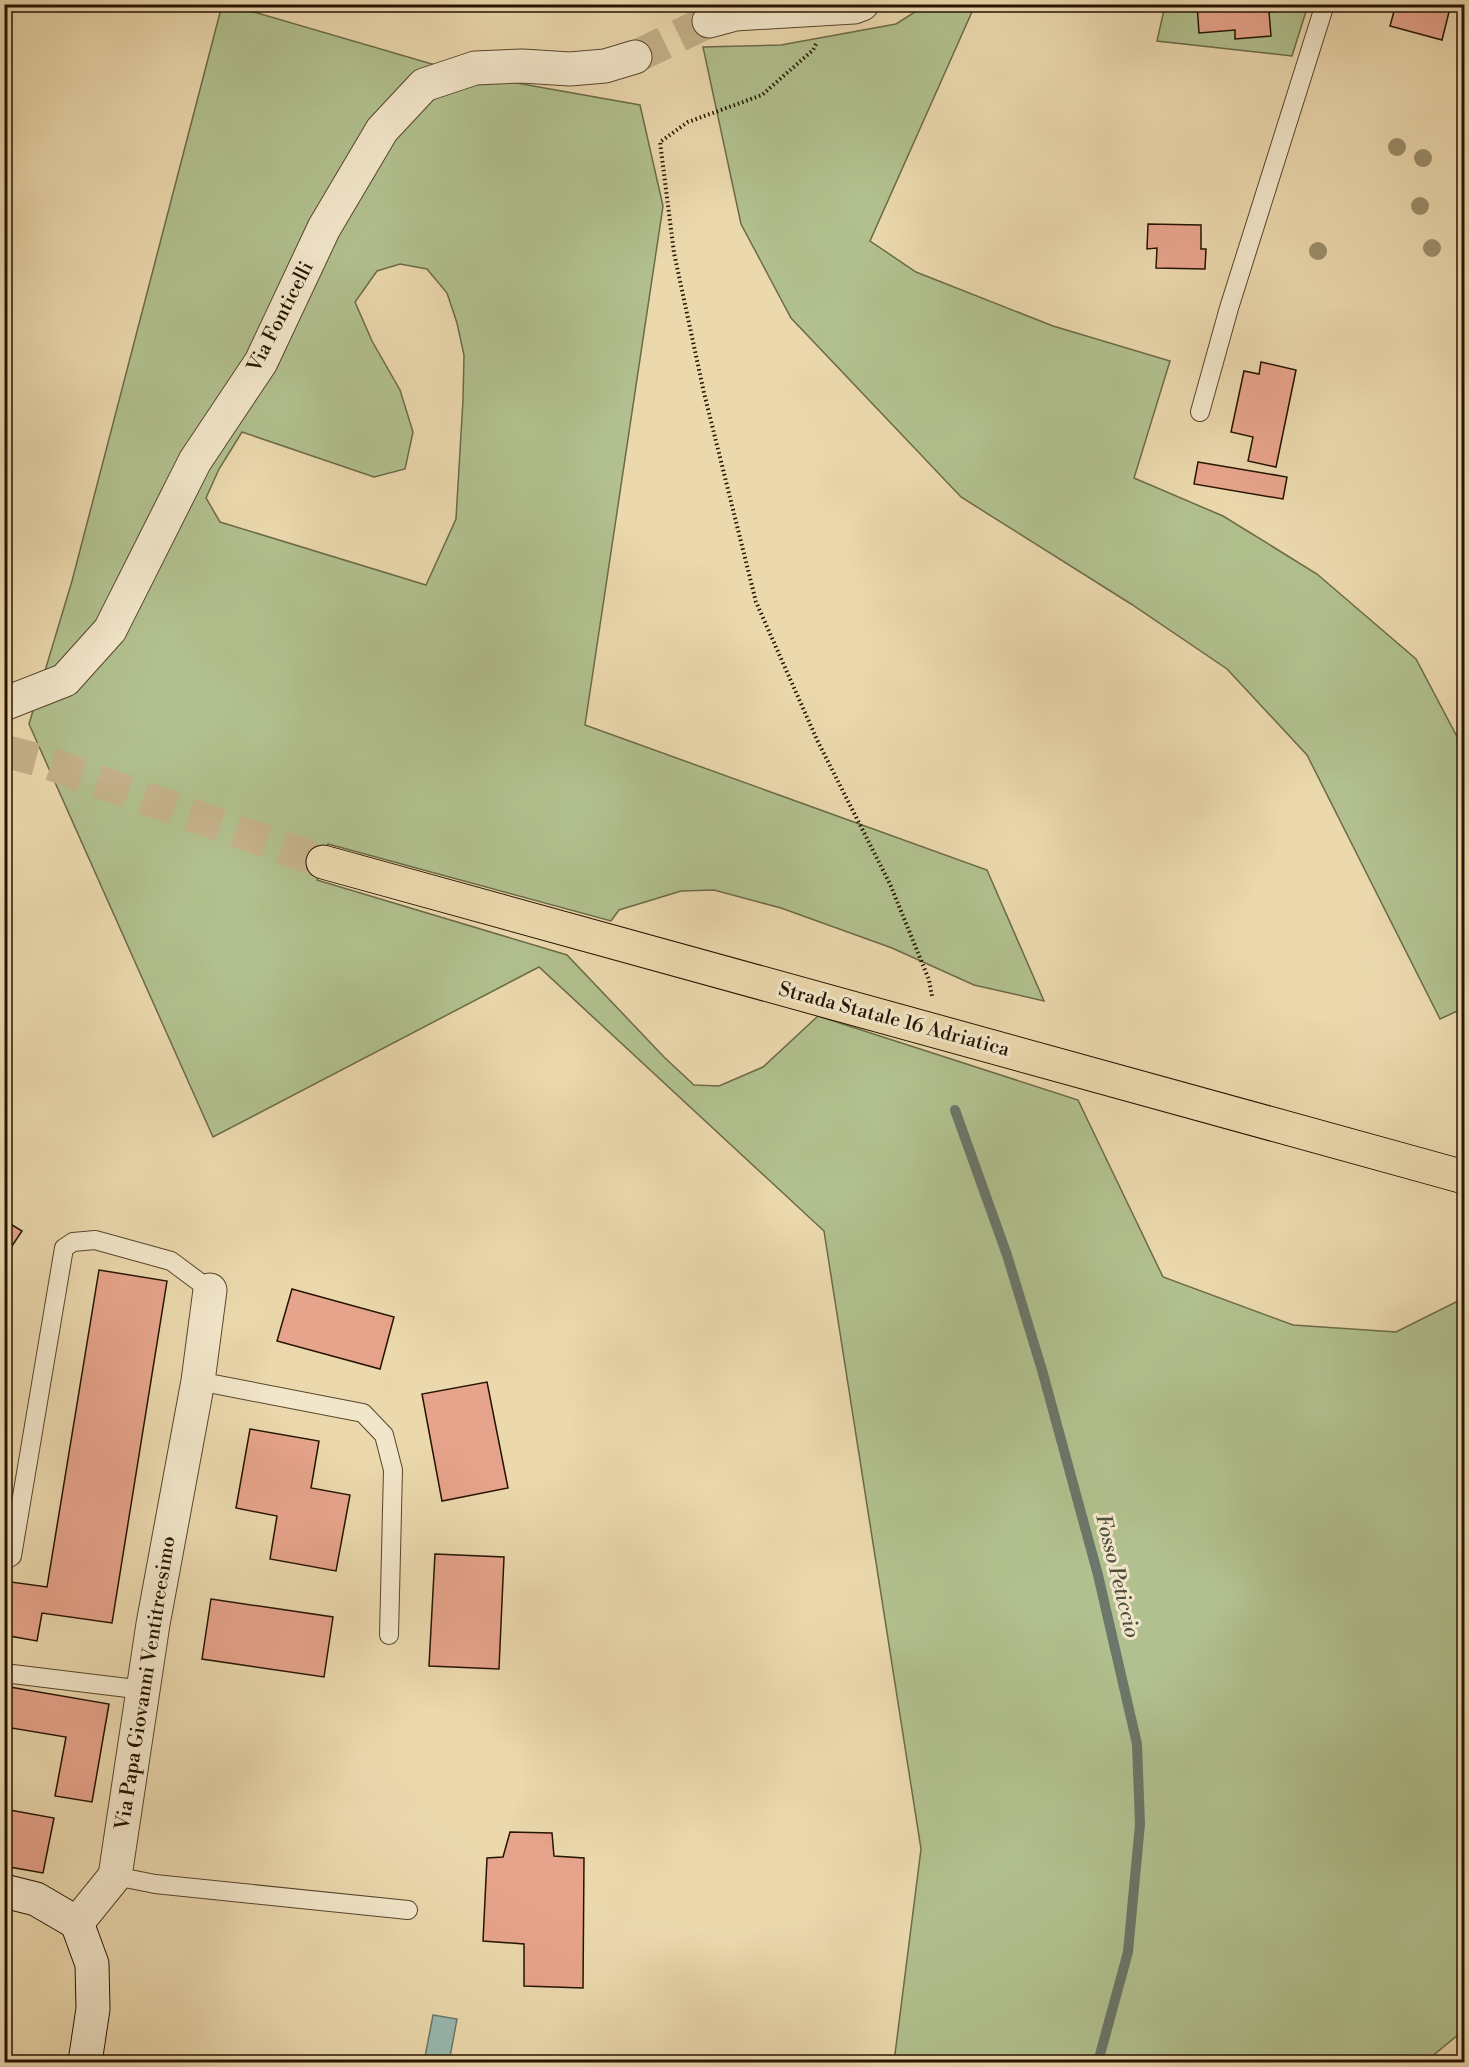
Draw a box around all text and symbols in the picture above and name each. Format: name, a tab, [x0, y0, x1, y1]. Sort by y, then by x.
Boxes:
street label: Via Fonticelli	[242, 257, 320, 378]
street label: Strada Statale 16 Adriatica	[776, 977, 1013, 1063]
water label: Fosso Peticcio	[1089, 1511, 1145, 1641]
street label: Via Papa Giovanni Ventitreesimo	[110, 1534, 182, 1833]

